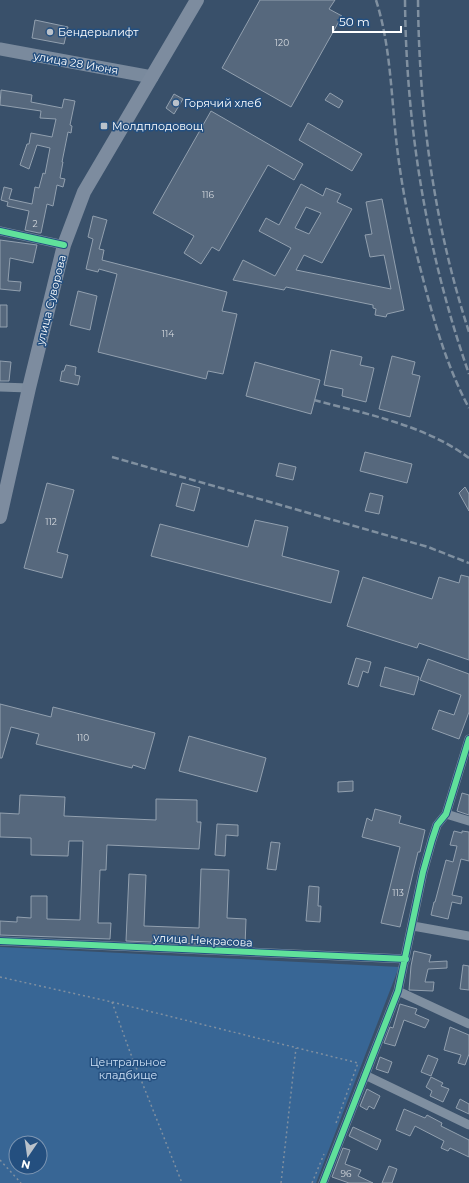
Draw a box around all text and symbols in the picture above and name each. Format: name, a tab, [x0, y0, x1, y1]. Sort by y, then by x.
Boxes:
scale bar	[333, 8, 401, 34]
text: 50 m	[339, 14, 370, 29]
place label: Бендерылифт	[58, 25, 139, 39]
marker: Бендерылифт	[45, 27, 55, 37]
house number: 120	[275, 37, 289, 48]
street label: улица 28 Июня	[31, 48, 120, 77]
place label: Горячий хлеб	[184, 96, 261, 110]
marker: Горячий хлеб	[171, 98, 181, 108]
place label: Молдплодовощ	[112, 119, 203, 133]
marker: Молдплодовощ	[99, 121, 109, 131]
house number: 116	[202, 189, 215, 200]
house number: 2	[32, 218, 38, 229]
street label: улица Суворова	[33, 253, 69, 348]
house number: 114	[162, 328, 174, 339]
house number: 112	[45, 516, 57, 527]
house number: 110	[77, 732, 89, 743]
house number: 113	[392, 887, 404, 898]
street label: улица Некрасова	[152, 930, 253, 950]
park label: Центральное кладбище	[90, 1055, 167, 1082]
north arrow	[8, 1135, 48, 1175]
text: N	[20, 1157, 32, 1173]
house number: 96	[341, 1168, 352, 1179]

